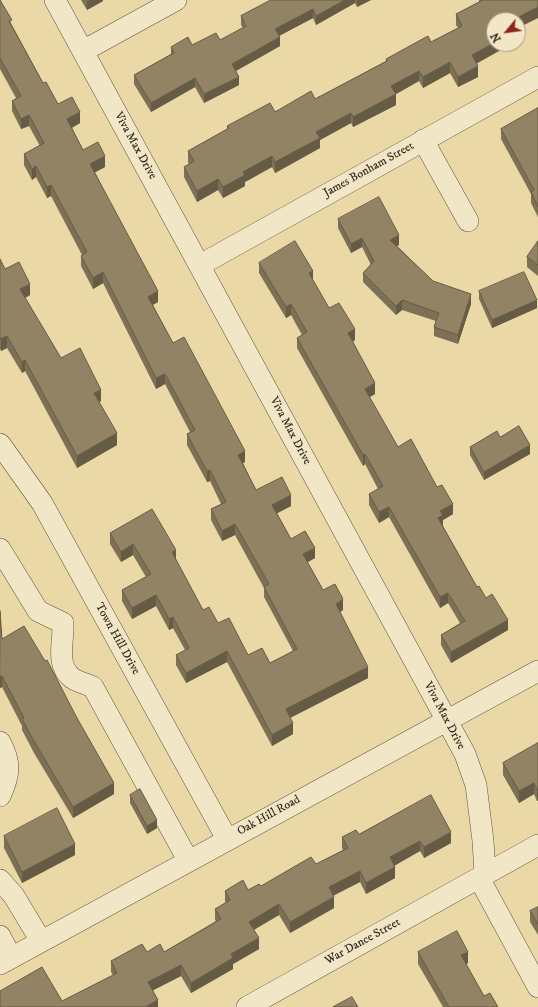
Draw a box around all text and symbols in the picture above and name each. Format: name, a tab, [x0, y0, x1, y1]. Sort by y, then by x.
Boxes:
north arrow	[486, 12, 526, 52]
text: N	[488, 30, 505, 45]
street label: Viva Max Drive	[111, 110, 159, 182]
street label: James Bonham Street	[321, 139, 417, 201]
street label: Viva Max Drive	[266, 395, 314, 467]
street label: Town Hill Drive	[91, 601, 143, 677]
street label: Viva Max Drive	[420, 680, 468, 752]
street label: Oak Hill Road	[235, 793, 303, 839]
street label: War Dance Street	[323, 915, 403, 969]

